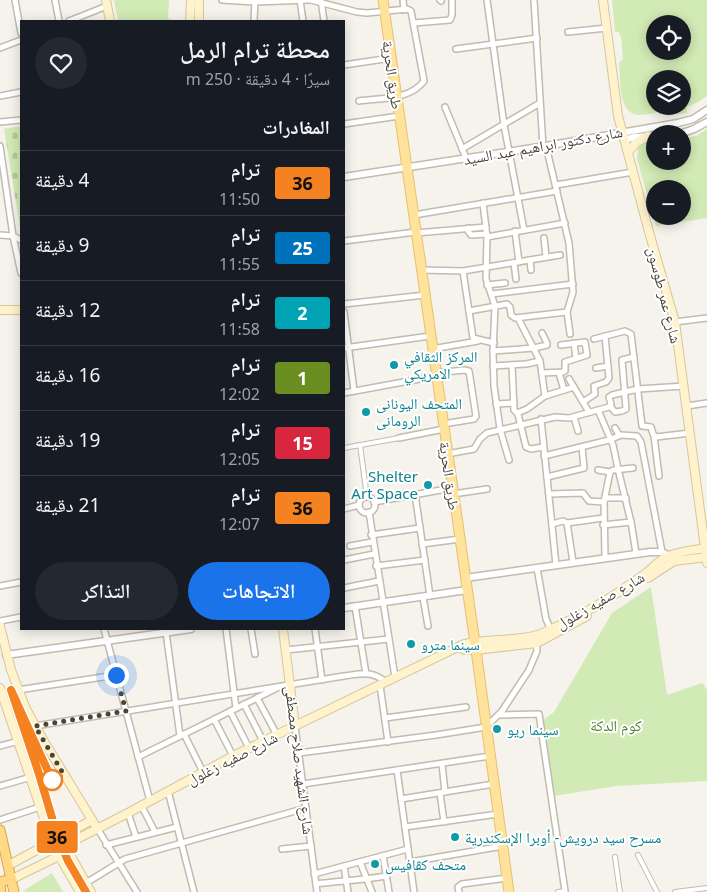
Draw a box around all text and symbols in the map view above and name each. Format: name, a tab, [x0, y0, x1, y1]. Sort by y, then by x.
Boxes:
map controls	[646, 15, 691, 225]
button: locate	[646, 15, 691, 60]
text: محطة ترام الرمل	[180, 32, 330, 65]
button: heart	[35, 37, 87, 89]
street label: طريق الحرية	[377, 39, 408, 111]
text: سيرًا · 4 دقيقة · 250 m	[186, 68, 330, 90]
button: layers	[646, 70, 691, 115]
text: المغادرات	[263, 114, 330, 140]
street label: شارع دكتور ابراهيم عبد السيد	[462, 121, 624, 170]
button: +	[646, 125, 691, 170]
text: ترام	[231, 156, 260, 182]
text: 4 دقيقة	[35, 167, 89, 193]
text: 36	[292, 171, 313, 195]
button: −	[646, 180, 691, 225]
text: 11:50	[219, 188, 260, 210]
text: ترام	[231, 221, 260, 247]
text: 9 دقيقة	[35, 232, 89, 258]
text: 25	[292, 236, 313, 260]
street label: شارع عمر طوسون	[642, 245, 687, 346]
text: 11:55	[219, 253, 260, 275]
text: ترام	[231, 286, 260, 312]
text: 12 دقيقة	[35, 297, 100, 323]
text: 2	[297, 301, 308, 325]
text: 11:58	[219, 318, 260, 340]
place label: المركز الثقافي الامريكي	[404, 346, 478, 386]
text: ترام	[231, 351, 260, 377]
marker: المركز الثقافي الامريكي	[388, 359, 400, 371]
text: 16 دقيقة	[35, 362, 100, 388]
text: 1	[297, 366, 308, 390]
text: 12:02	[219, 383, 260, 405]
place label: المتحف اليونانى الرومانى	[376, 393, 462, 431]
marker: المتحف اليونانى الرومانى	[360, 406, 372, 418]
text: ترام	[231, 416, 260, 442]
text: 19 دقيقة	[35, 427, 100, 453]
text: 15	[292, 431, 313, 455]
street label: طريق الحرية	[434, 440, 465, 512]
text: 12:05	[219, 448, 260, 470]
place label: Shelter Art Space	[351, 466, 418, 503]
marker: Shelter Art Space	[422, 479, 434, 491]
text: ترام	[231, 481, 260, 507]
text: 21 دقيقة	[35, 492, 100, 518]
text: 36	[292, 496, 313, 520]
text: 12:07	[219, 513, 260, 535]
button: التذاكر	[35, 562, 178, 620]
button: الاتجاهات	[188, 562, 330, 620]
street label: شارع صفيه زغلول	[552, 567, 649, 634]
place label: سينما مترو	[421, 634, 480, 654]
marker: سينما مترو	[405, 638, 417, 650]
your location	[104, 663, 129, 688]
street label: شارع الشهيد صلاح مصطفى	[280, 685, 319, 836]
park label: كوم الدكة	[590, 715, 642, 736]
place label: سينما ريو	[507, 719, 559, 739]
marker: سينما ريو	[491, 723, 503, 735]
street label: شارع صفيه زغلول	[183, 727, 281, 790]
unlabelled marker	[41, 769, 63, 791]
line badge: 36	[34, 821, 80, 853]
text: 36	[47, 825, 67, 849]
place label: مسرح سيد درويش- أوبرا الإسكندرية	[465, 827, 661, 848]
marker: مسرح سيد درويش- أوبرا الإسكندرية	[449, 831, 461, 843]
place label: متحف كڤافيس	[385, 854, 466, 875]
marker: متحف كڤافيس	[369, 858, 381, 870]

